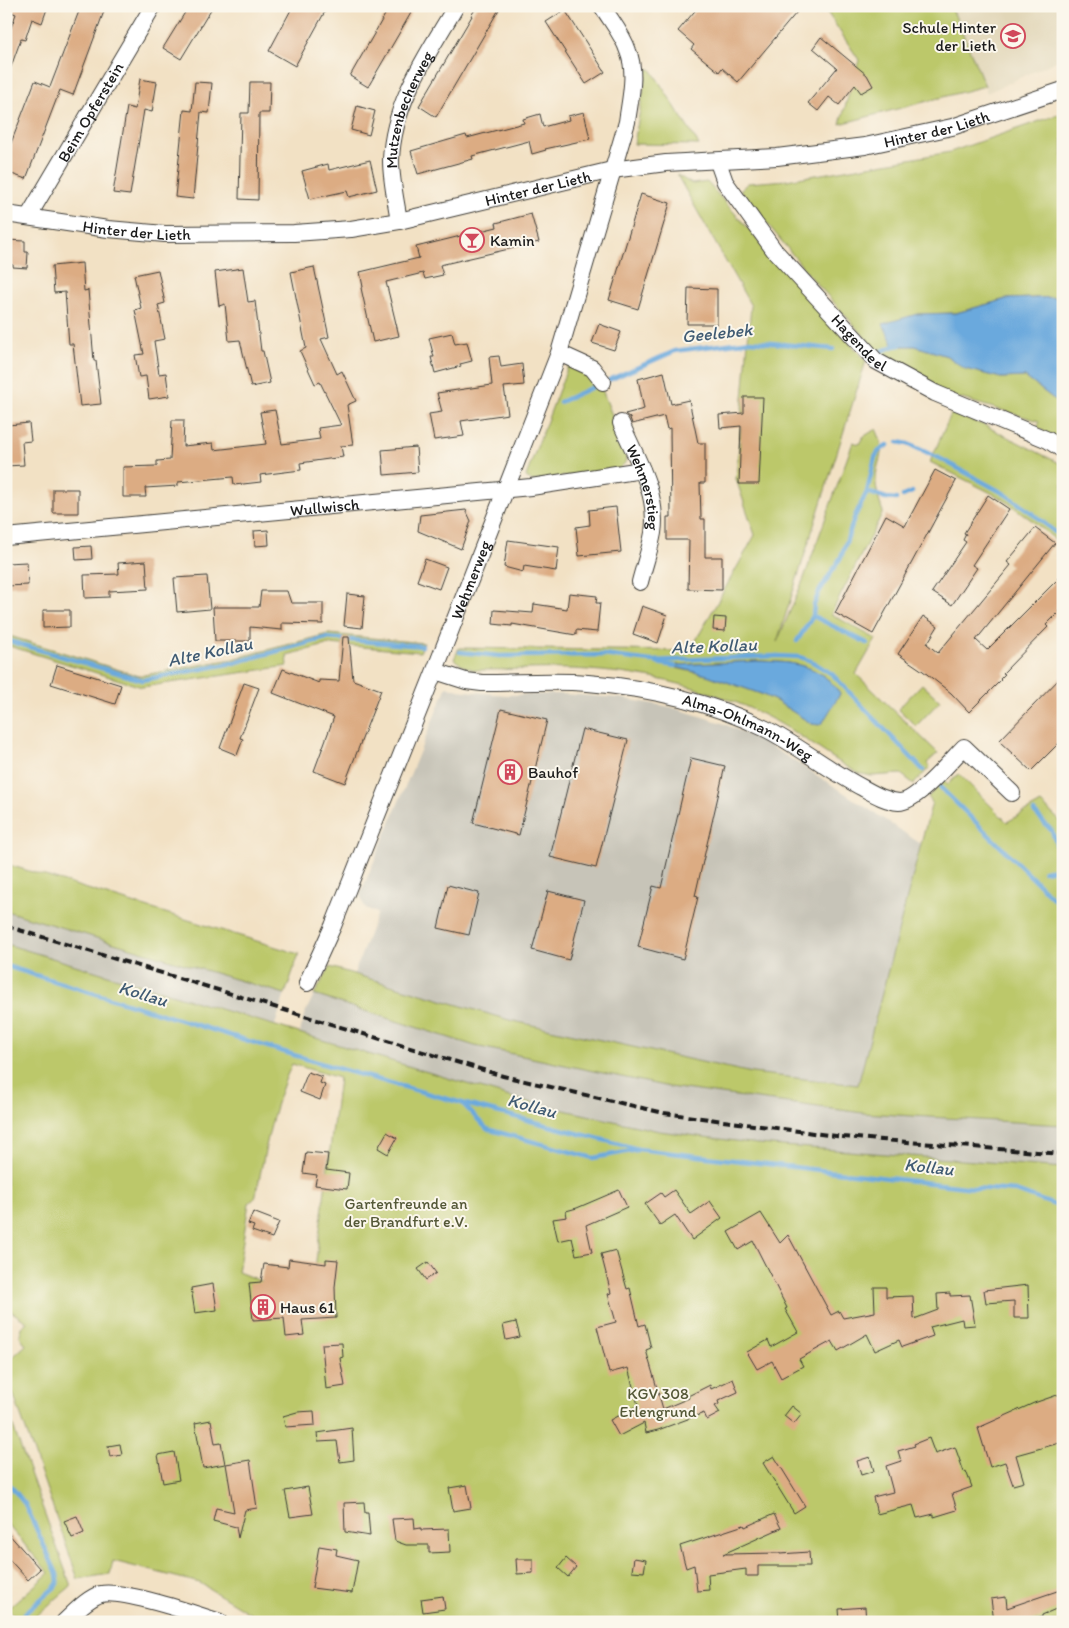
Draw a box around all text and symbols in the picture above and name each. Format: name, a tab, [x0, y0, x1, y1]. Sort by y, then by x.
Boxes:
place label: Schule Hinter der Lieth	[903, 18, 997, 55]
school or university icon: Schule Hinter der Lieth	[1000, 23, 1026, 49]
street label: Mutzenbecherweg	[382, 47, 438, 169]
street label: Beim Opferstein	[54, 59, 128, 166]
street label: Hinter der Lieth	[882, 106, 992, 152]
street label: Hinter der Lieth	[483, 166, 593, 210]
street label: Hinter der Lieth	[81, 216, 191, 244]
bar icon: Kamin	[459, 227, 485, 253]
place label: Kamin	[490, 231, 535, 250]
street label: Hagendeel	[827, 310, 891, 375]
water label: Geelebek	[681, 318, 755, 348]
street label: Wehmerstieg	[622, 441, 663, 532]
street label: Wullwisch	[289, 494, 361, 520]
street label: Wehmerweg	[447, 537, 495, 622]
water label: Alte Kollau	[166, 632, 255, 672]
water label: Alte Kollau	[671, 633, 758, 658]
street label: Alma-Ohlmann-Weg	[680, 690, 817, 765]
building icon: Bauhof	[497, 759, 523, 785]
place label: Bauhof	[528, 763, 578, 782]
water label: Kollau	[116, 976, 171, 1012]
water label: Kollau	[505, 1089, 560, 1123]
water label: Kollau	[903, 1153, 956, 1181]
park label: Gartenfreunde an der Brandfurt e.V.	[344, 1194, 468, 1231]
building icon: Haus 61	[250, 1294, 276, 1320]
place label: Haus 61	[280, 1298, 335, 1317]
park label: KGV 308 Erlengrund	[619, 1384, 697, 1421]

